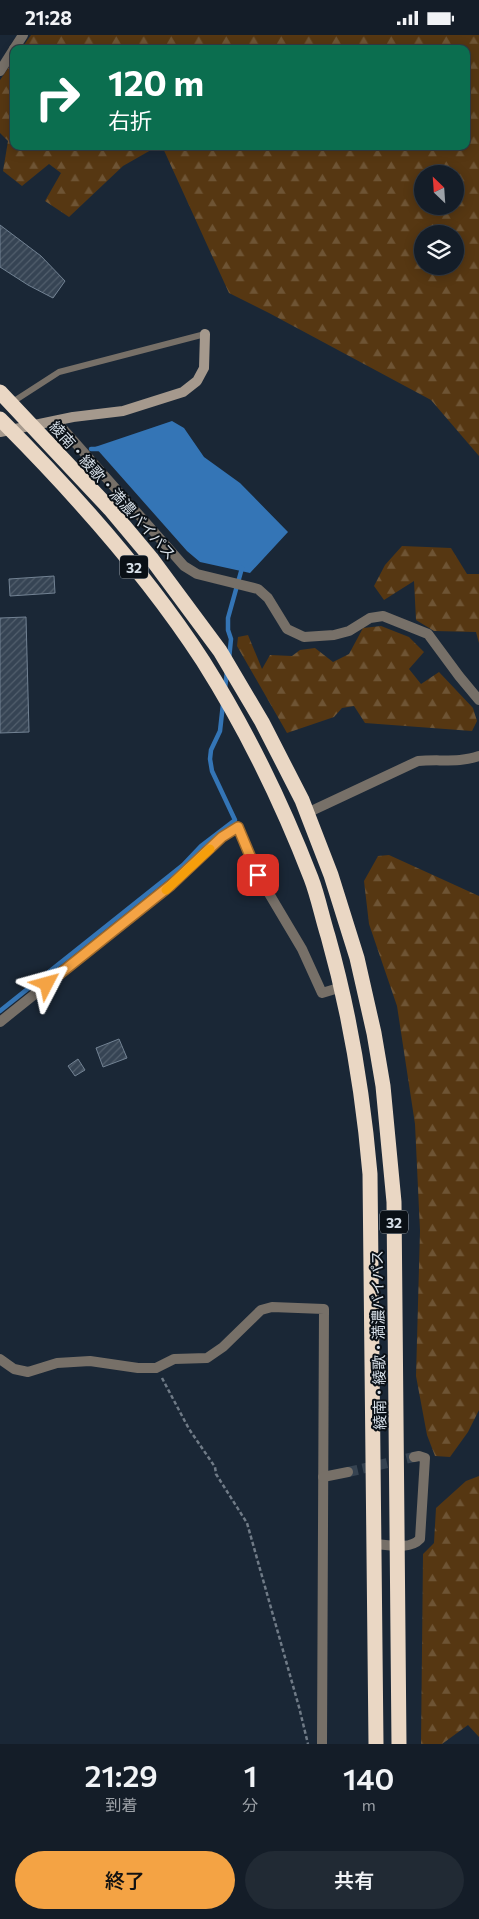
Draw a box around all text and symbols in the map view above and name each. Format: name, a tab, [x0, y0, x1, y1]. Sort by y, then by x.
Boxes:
text: 21:28	[25, 6, 72, 29]
text: 120 m	[108, 60, 204, 103]
icon: right	[25, 65, 90, 130]
text: 右折	[108, 107, 152, 134]
north arrow	[414, 165, 464, 215]
map controls	[414, 165, 464, 275]
button: layers	[414, 225, 464, 275]
street label: 綾南・綾歌・満濃バイパス	[46, 417, 180, 563]
road number: 32	[120, 555, 148, 579]
pin	[237, 854, 279, 896]
icon: arrive	[244, 861, 272, 889]
position arrow	[20, 957, 72, 1009]
road number: 32	[380, 1211, 408, 1233]
street label: 綾南・綾歌・満濃バイパス	[367, 1250, 389, 1430]
text: 21:29	[85, 1756, 158, 1793]
text: 1	[244, 1756, 257, 1793]
text: 140	[343, 1759, 394, 1796]
text: 到着	[105, 1795, 137, 1814]
text: 分	[242, 1795, 258, 1814]
text: m	[362, 1795, 376, 1814]
button: 終了	[15, 1851, 235, 1909]
button: 共有	[245, 1851, 464, 1909]

